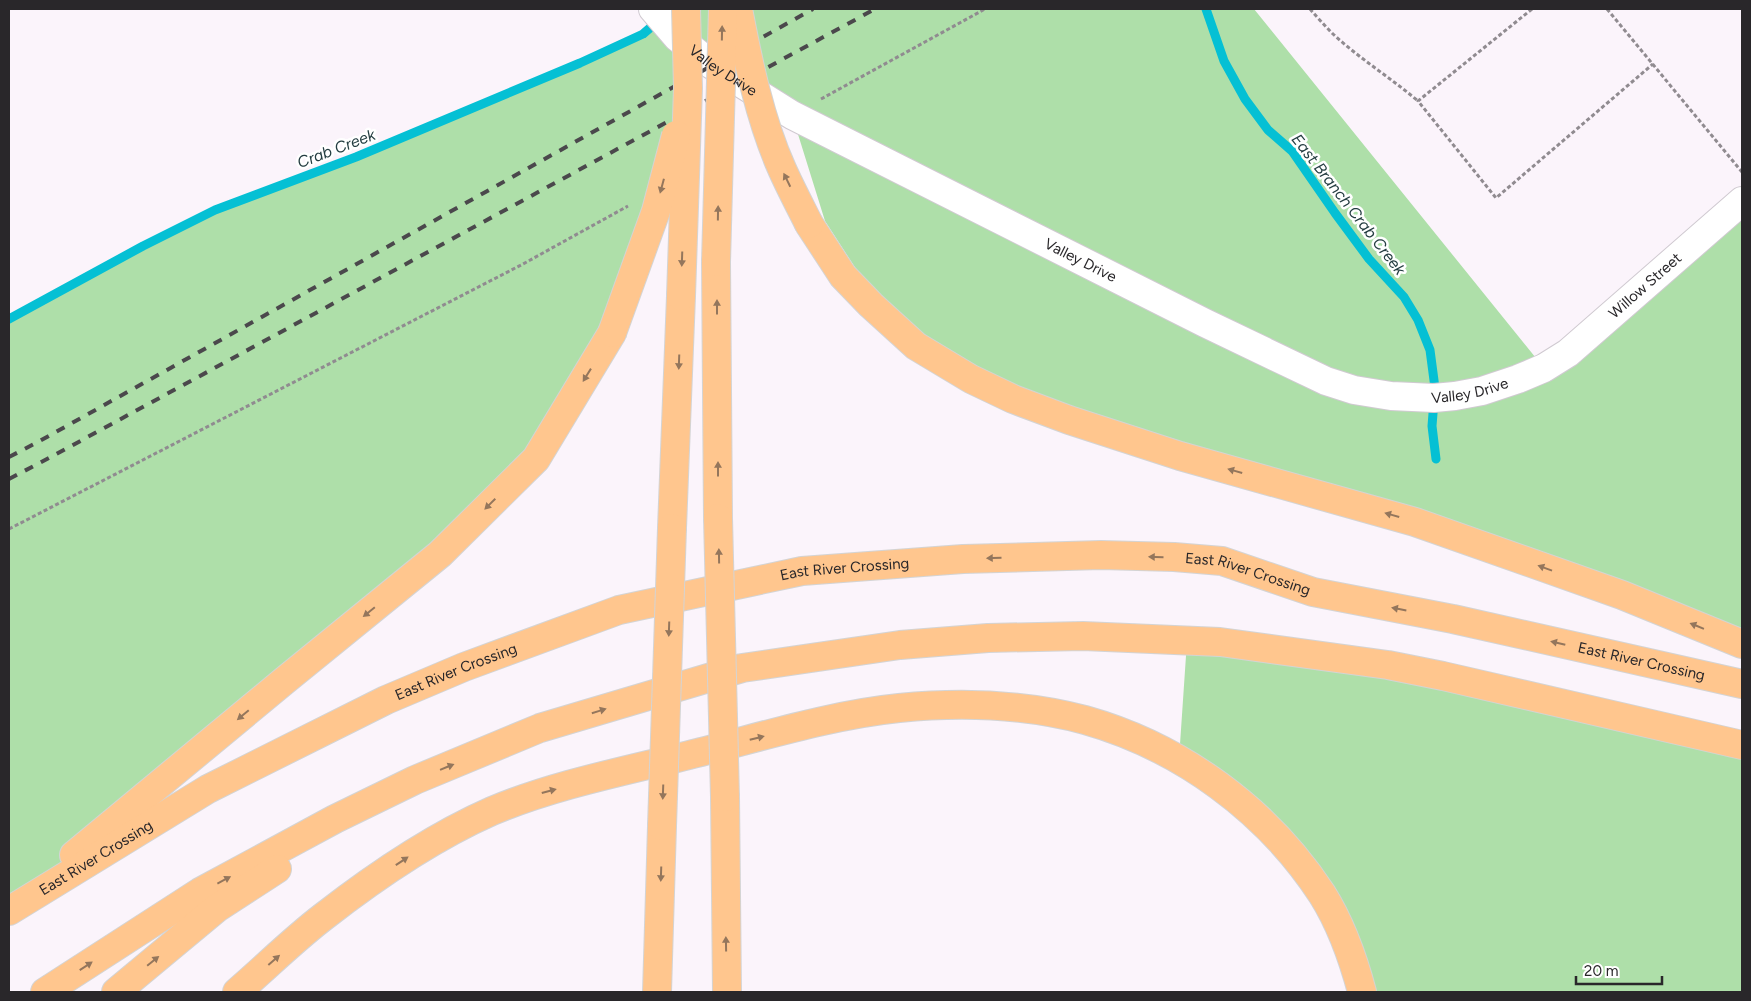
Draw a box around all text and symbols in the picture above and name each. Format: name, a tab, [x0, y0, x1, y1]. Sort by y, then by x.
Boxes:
one-way arrow	[718, 25, 726, 41]
street label: Valley Drive	[685, 41, 760, 100]
water label: Crab Creek	[294, 124, 379, 172]
water label: East Branch Crab Creek	[1288, 130, 1410, 280]
one-way arrow	[783, 173, 792, 188]
one-way arrow	[658, 178, 666, 193]
one-way arrow	[714, 205, 722, 221]
street label: Valley Drive	[1041, 235, 1120, 286]
street label: Willow Street	[1605, 249, 1685, 322]
one-way arrow	[678, 251, 686, 267]
one-way arrow	[713, 299, 721, 315]
one-way arrow	[674, 355, 682, 371]
one-way arrow	[582, 368, 592, 382]
street label: Valley Drive	[1430, 374, 1511, 407]
one-way arrow	[714, 461, 722, 477]
one-way arrow	[1228, 467, 1243, 475]
one-way arrow	[484, 498, 496, 510]
one-way arrow	[1384, 511, 1399, 519]
one-way arrow	[715, 548, 723, 564]
street label: East River Crossing	[1184, 549, 1313, 599]
one-way arrow	[1148, 553, 1164, 561]
street label: East River Crossing	[778, 554, 910, 584]
one-way arrow	[985, 554, 1001, 562]
one-way arrow	[1538, 564, 1553, 571]
one-way arrow	[1391, 604, 1407, 612]
one-way arrow	[362, 606, 375, 617]
one-way arrow	[665, 622, 673, 638]
one-way arrow	[1689, 622, 1704, 630]
street label: East River Crossing	[1576, 638, 1707, 684]
street label: East River Crossing	[392, 639, 519, 704]
one-way arrow	[1551, 639, 1566, 647]
one-way arrow	[591, 706, 606, 714]
one-way arrow	[236, 709, 249, 720]
one-way arrow	[749, 734, 764, 742]
one-way arrow	[439, 763, 454, 770]
one-way arrow	[659, 784, 667, 800]
one-way arrow	[541, 787, 556, 795]
street label: East River Crossing	[36, 816, 156, 899]
one-way arrow	[396, 856, 409, 866]
one-way arrow	[656, 867, 664, 883]
one-way arrow	[217, 875, 230, 884]
one-way arrow	[722, 935, 730, 951]
one-way arrow	[267, 954, 279, 966]
scale bar	[1576, 954, 1662, 986]
one-way arrow	[146, 955, 159, 966]
one-way arrow	[79, 961, 93, 971]
text: 20 m	[1584, 962, 1618, 980]

